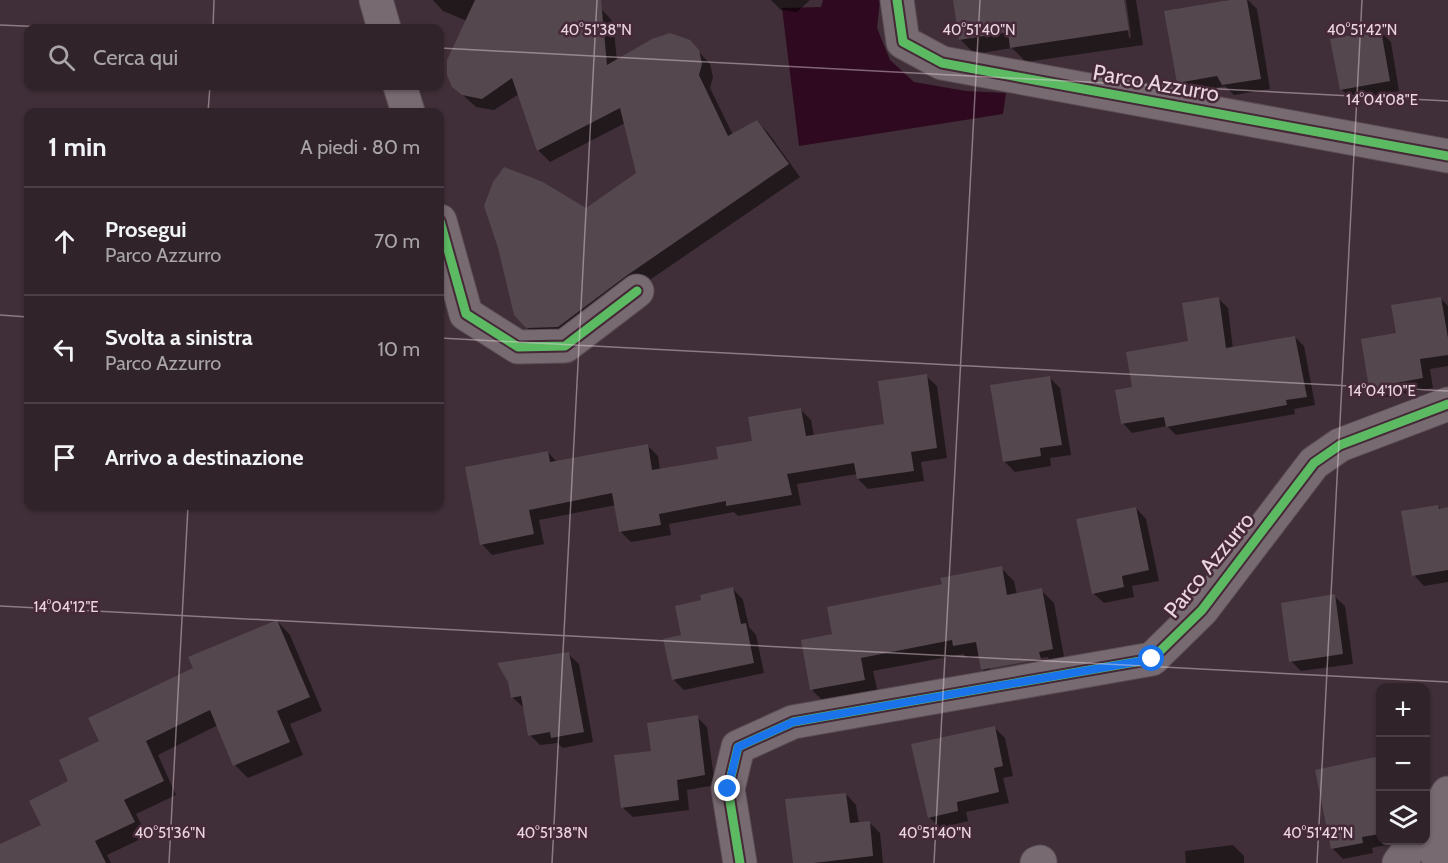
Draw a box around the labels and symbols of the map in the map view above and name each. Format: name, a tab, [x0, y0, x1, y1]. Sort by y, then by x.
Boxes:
text: 40°51'38"N	[560, 21, 632, 39]
text: 40°51'40"N	[942, 21, 1016, 39]
text: 40°51'42"N	[1327, 21, 1397, 39]
street label: Parco Azzurro	[1091, 59, 1221, 107]
text: 14°04'08"E	[1346, 91, 1418, 109]
text: 14°04'10"E	[1348, 382, 1416, 400]
street label: Parco Azzurro	[1158, 507, 1260, 623]
text: 14°04'12"E	[33, 598, 99, 616]
route start	[1138, 645, 1164, 671]
route end	[714, 775, 740, 801]
text: 40°51'36"N	[134, 824, 206, 842]
text: 40°51'38"N	[516, 824, 588, 842]
text: 40°51'40"N	[898, 824, 972, 842]
text: 40°51'42"N	[1283, 824, 1353, 842]

